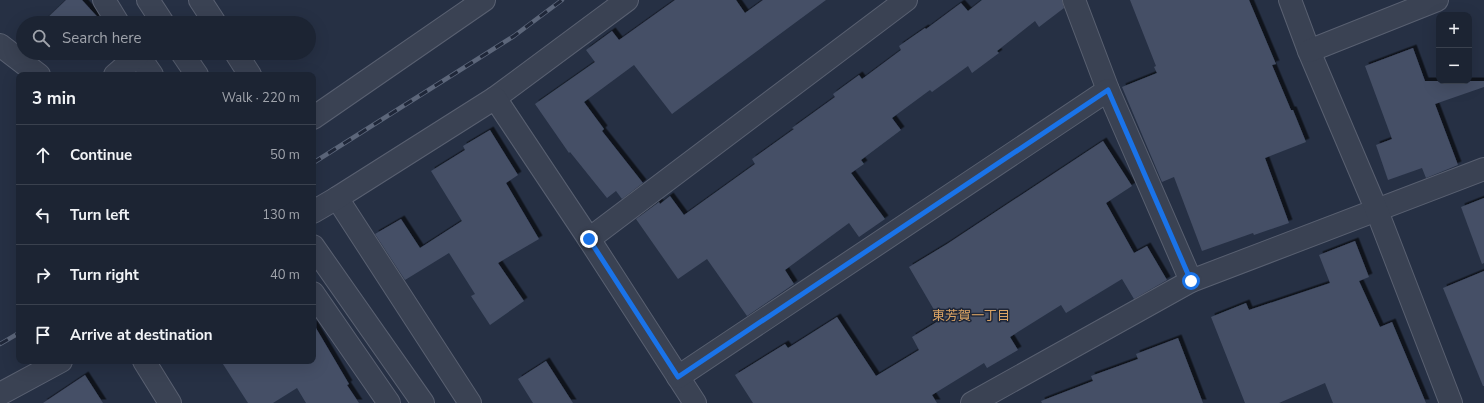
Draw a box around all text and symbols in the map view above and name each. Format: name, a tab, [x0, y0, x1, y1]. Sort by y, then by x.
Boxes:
map controls	[1436, 12, 1472, 84]
button: +	[1436, 12, 1472, 48]
search box	[16, 16, 316, 60]
icon: search	[30, 27, 52, 49]
text: Search here	[62, 28, 142, 48]
button: −	[1436, 48, 1472, 84]
text: 3 min	[32, 87, 76, 110]
text: Walk · 220 m	[222, 89, 300, 107]
icon: ahead	[32, 144, 54, 166]
text: Continue	[70, 145, 132, 165]
text: 50 m	[270, 146, 300, 164]
icon: left	[32, 204, 54, 226]
text: Turn left	[70, 205, 129, 225]
text: 130 m	[262, 206, 300, 224]
route end	[580, 230, 598, 248]
icon: right	[32, 264, 54, 286]
text: Turn right	[70, 265, 139, 285]
text: 40 m	[270, 266, 300, 284]
route start	[1182, 272, 1200, 290]
district label: 東芳賀一丁目	[932, 307, 1010, 325]
icon: arrive	[32, 324, 54, 346]
text: Arrive at destination	[70, 325, 213, 345]

